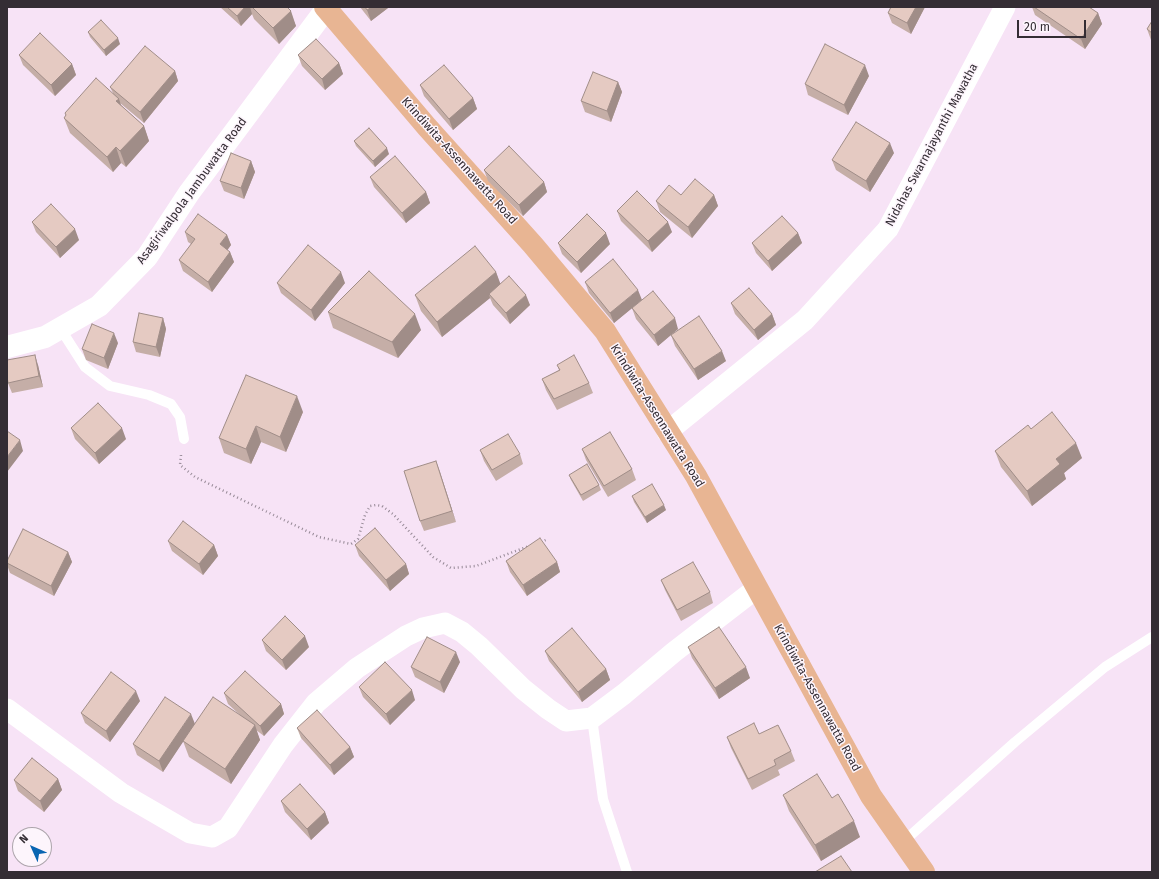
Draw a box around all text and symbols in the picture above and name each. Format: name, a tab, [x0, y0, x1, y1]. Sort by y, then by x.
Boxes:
scale bar	[1019, 12, 1088, 38]
text: 20 m	[1024, 20, 1050, 34]
street label: Nidahas Swarnajayanthi Mawatha	[883, 61, 981, 229]
street label: Krindiwita-Assennawatta Road	[398, 94, 520, 228]
street label: Asagiriwalpola Jambuwatta Road	[134, 115, 250, 267]
street label: Krindiwita-Assennawatta Road	[607, 342, 707, 490]
street label: Krindiwita-Assennawatta Road	[770, 622, 864, 774]
north arrow	[12, 827, 52, 867]
text: N	[17, 832, 31, 846]

